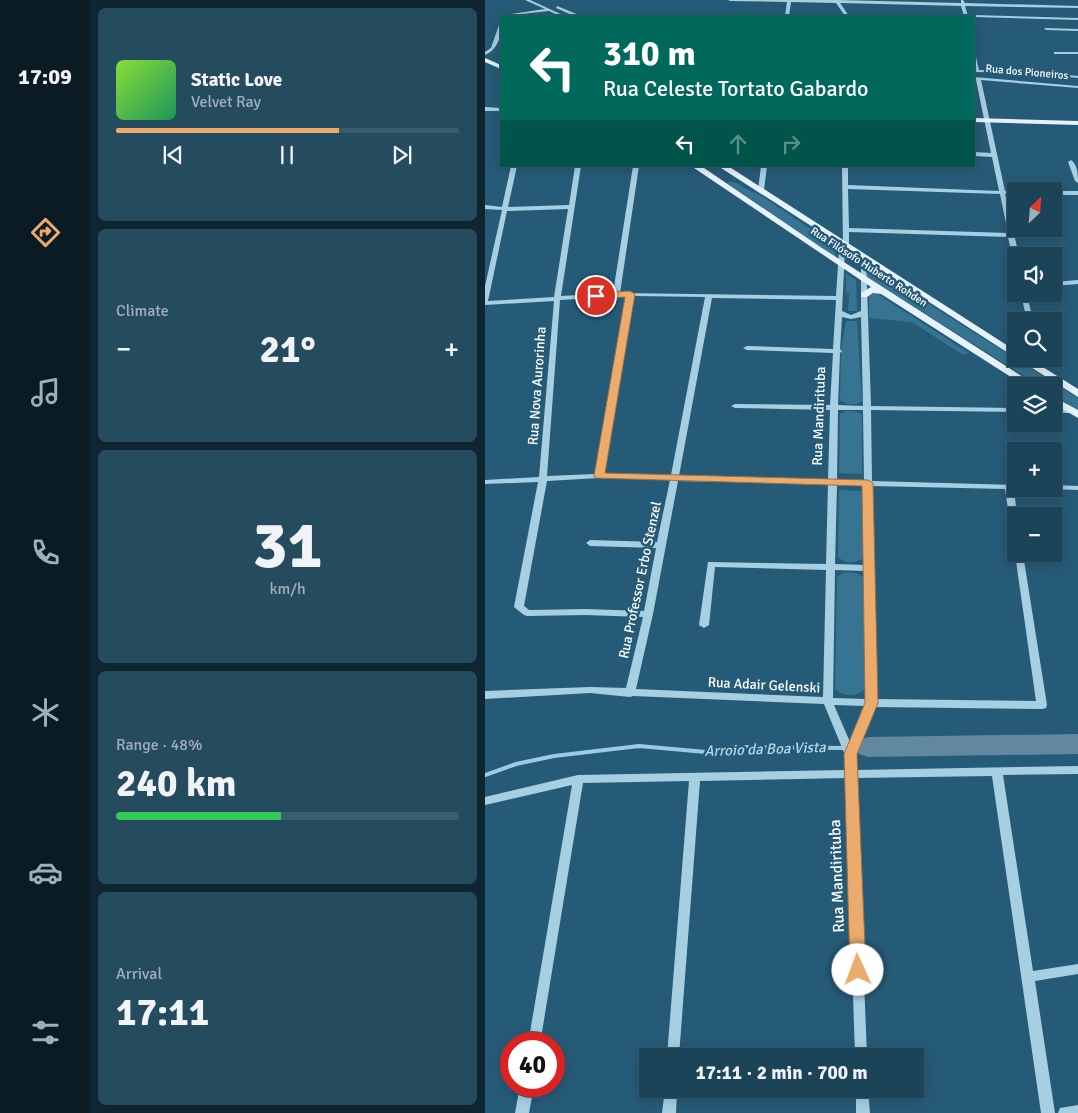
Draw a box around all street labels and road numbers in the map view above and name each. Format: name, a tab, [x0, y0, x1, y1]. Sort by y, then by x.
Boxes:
street label: Rua dos Pioneiros	[985, 62, 1069, 82]
street label: Rua Filósofo Huberto Rohden	[808, 224, 930, 310]
street label: Rua Nova Aurorinha	[524, 326, 550, 446]
street label: Rua Mandirituba	[809, 366, 829, 466]
street label: Rua Professor Erbo Stenzel	[615, 500, 665, 660]
street label: Rua Adair Gelenski	[707, 674, 821, 696]
street label: Rua Mandirituba	[825, 819, 849, 933]

